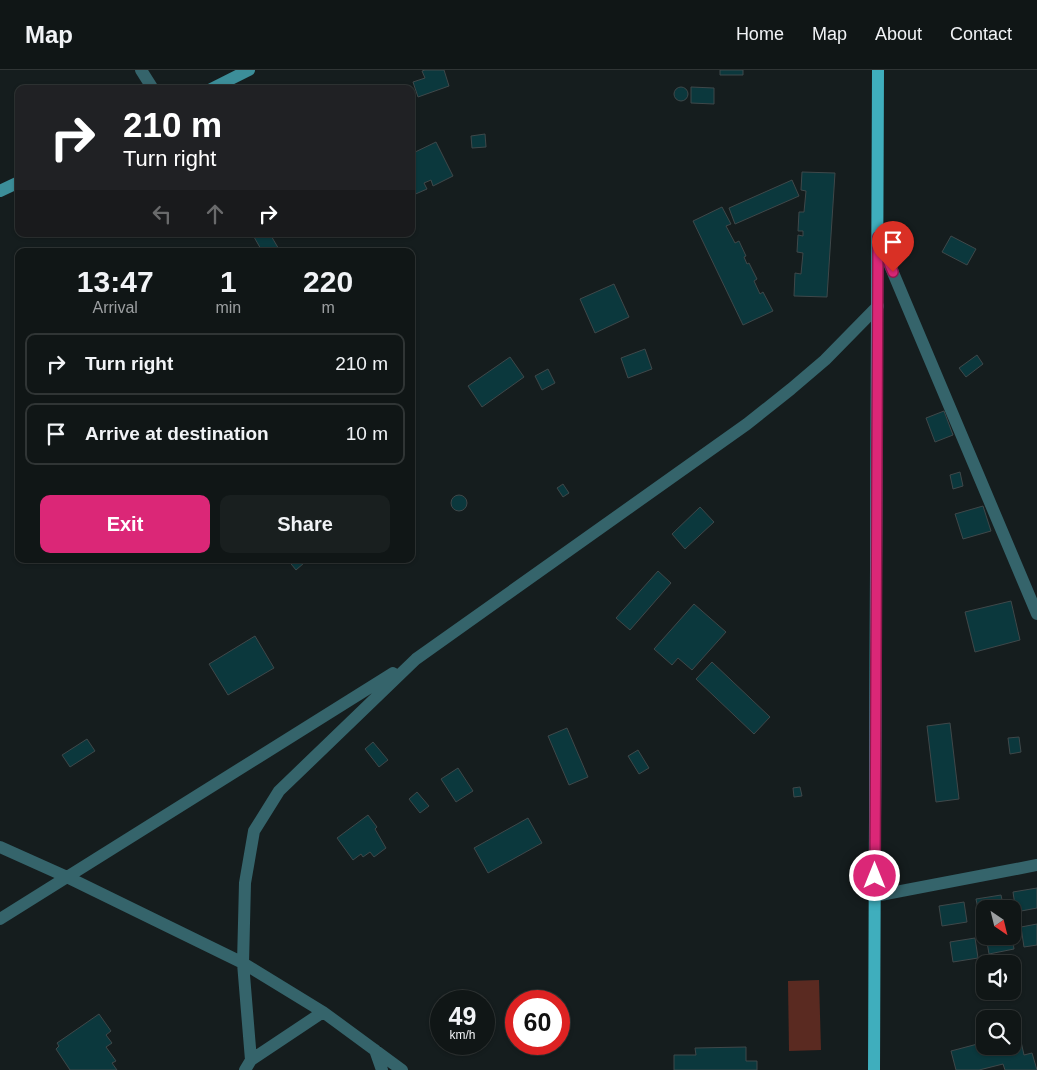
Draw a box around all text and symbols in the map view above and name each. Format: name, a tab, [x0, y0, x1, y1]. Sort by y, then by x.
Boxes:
text: Map	[25, 21, 73, 48]
text: Home	[736, 24, 784, 44]
text: Map	[812, 24, 847, 44]
text: About	[875, 24, 922, 44]
text: Contact	[950, 24, 1012, 44]
icon: right	[40, 105, 105, 170]
text: 210 m	[123, 105, 222, 144]
text: Turn right	[123, 146, 216, 171]
icon: left	[148, 200, 176, 228]
icon: ahead	[201, 200, 229, 228]
icon: right	[254, 200, 282, 228]
pin	[872, 221, 914, 272]
icon: arrive	[879, 228, 907, 256]
text: 13:47	[77, 265, 154, 298]
text: 1	[220, 265, 237, 298]
text: 220	[303, 265, 353, 298]
text: Arrival	[93, 299, 138, 316]
text: min	[215, 299, 241, 316]
text: m	[321, 299, 335, 316]
icon: right	[42, 350, 70, 378]
text: Turn right	[85, 353, 173, 374]
text: 210 m	[335, 353, 388, 374]
icon: arrive	[42, 420, 70, 448]
text: Arrive at destination	[85, 423, 269, 444]
text: 10 m	[346, 423, 388, 444]
button: Exit	[40, 495, 210, 553]
button: Share	[220, 495, 390, 553]
position arrow	[848, 849, 900, 901]
north arrow	[976, 900, 1021, 945]
map controls	[976, 900, 1021, 1055]
button: sound	[976, 955, 1021, 1000]
speed limit sign: 60	[505, 990, 570, 1055]
text: 49	[449, 1002, 476, 1030]
button: search	[976, 1010, 1021, 1055]
text: km/h	[449, 1028, 476, 1042]

